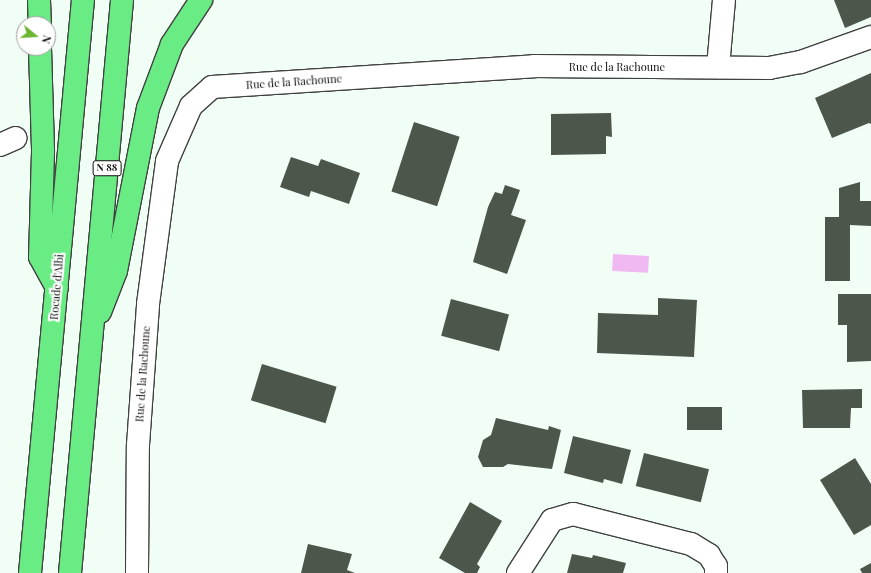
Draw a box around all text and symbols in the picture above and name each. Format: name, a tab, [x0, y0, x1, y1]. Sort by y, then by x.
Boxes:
north arrow	[16, 16, 56, 56]
text: N	[39, 33, 55, 46]
street label: Rue de la Rachoune	[569, 60, 665, 74]
street label: Rue de la Rachoune	[245, 72, 343, 92]
road number: N 88	[92, 160, 122, 176]
street label: Rocade d'Albi	[48, 254, 66, 320]
street label: Rue de la Rachoune	[133, 325, 153, 423]

